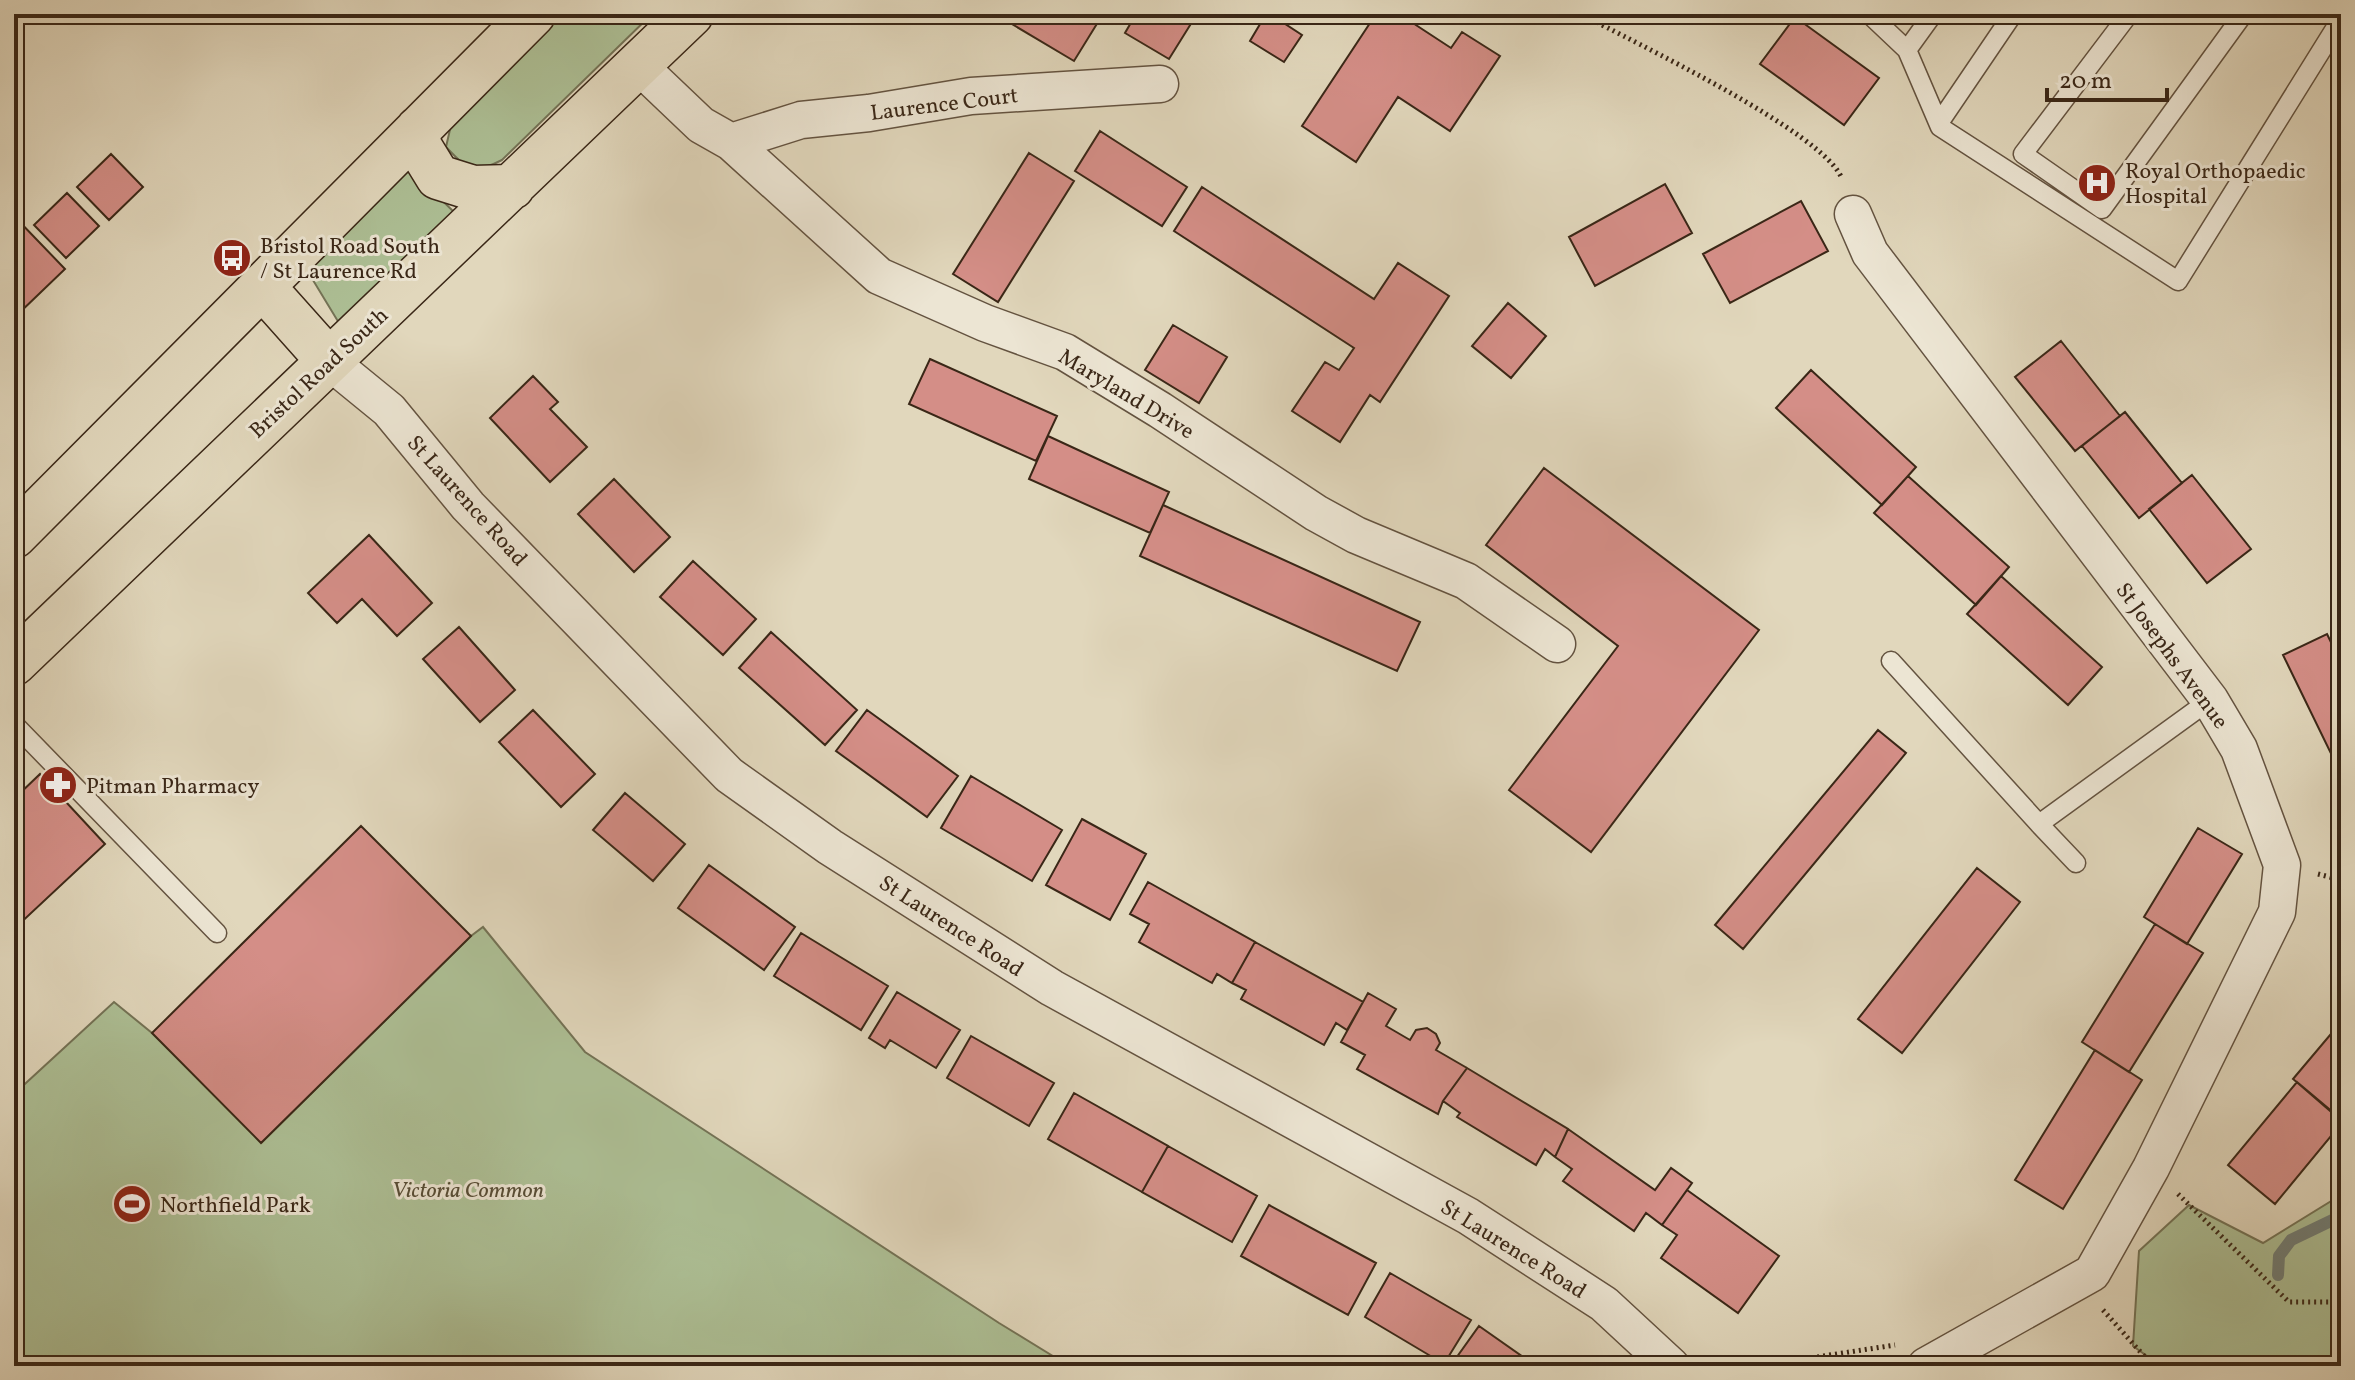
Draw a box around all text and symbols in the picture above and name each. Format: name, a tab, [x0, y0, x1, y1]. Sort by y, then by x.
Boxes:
scale bar	[2047, 52, 2167, 102]
text: 20 m	[2059, 65, 2112, 99]
street label: Laurence Court	[869, 81, 1020, 130]
place label: Royal Orthopaedic Hospital	[2125, 157, 2306, 213]
hospital icon: Royal Orthopaedic Hospital	[2076, 162, 2118, 204]
place label: Bristol Road South / St Laurence Rd	[260, 232, 440, 288]
bus stop icon: Bristol Road South / St Laurence Rd	[211, 237, 253, 279]
street label: Bristol Road South	[243, 301, 396, 447]
street label: Maryland Drive	[1052, 342, 1200, 448]
street label: St Laurence Road	[399, 429, 534, 574]
street label: St Josephs Avenue	[2107, 577, 2235, 736]
pharmacy icon: Pitman Pharmacy	[37, 764, 79, 806]
place label: Pitman Pharmacy	[86, 772, 259, 803]
street label: St Laurence Road	[872, 869, 1029, 986]
park label: Victoria Common	[392, 1176, 544, 1207]
sports icon: Northfield Park	[111, 1183, 153, 1225]
place label: Northfield Park	[160, 1191, 311, 1222]
street label: St Laurence Road	[1434, 1193, 1592, 1308]

